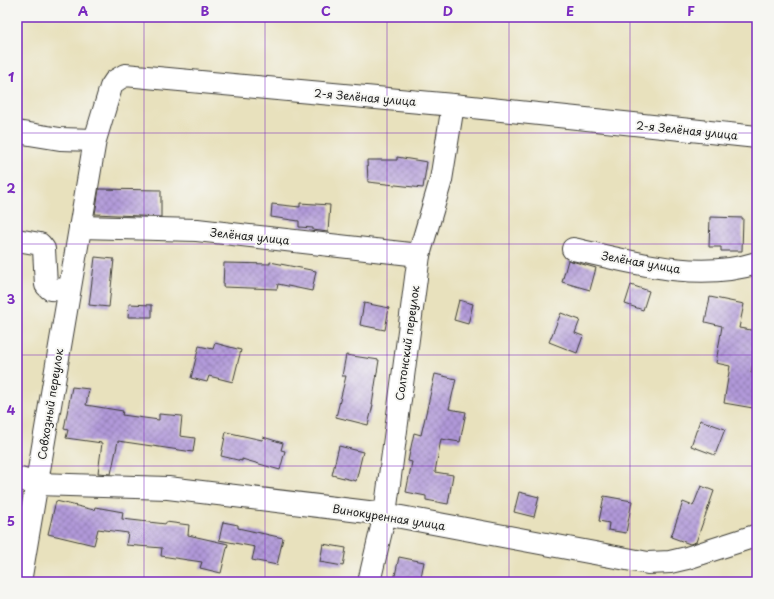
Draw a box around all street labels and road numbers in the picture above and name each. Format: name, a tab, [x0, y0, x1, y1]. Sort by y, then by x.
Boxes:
street label: 2-я Зелёная улица	[313, 84, 417, 110]
street label: 2-я Зелёная улица	[635, 116, 739, 144]
street label: Зелёная улица	[209, 223, 291, 249]
street label: Зелёная улица	[600, 247, 682, 277]
street label: Солтонский переулок	[391, 284, 424, 401]
street label: Совхозный переулок	[33, 347, 67, 461]
street label: Винокуренная улица	[331, 500, 447, 534]

